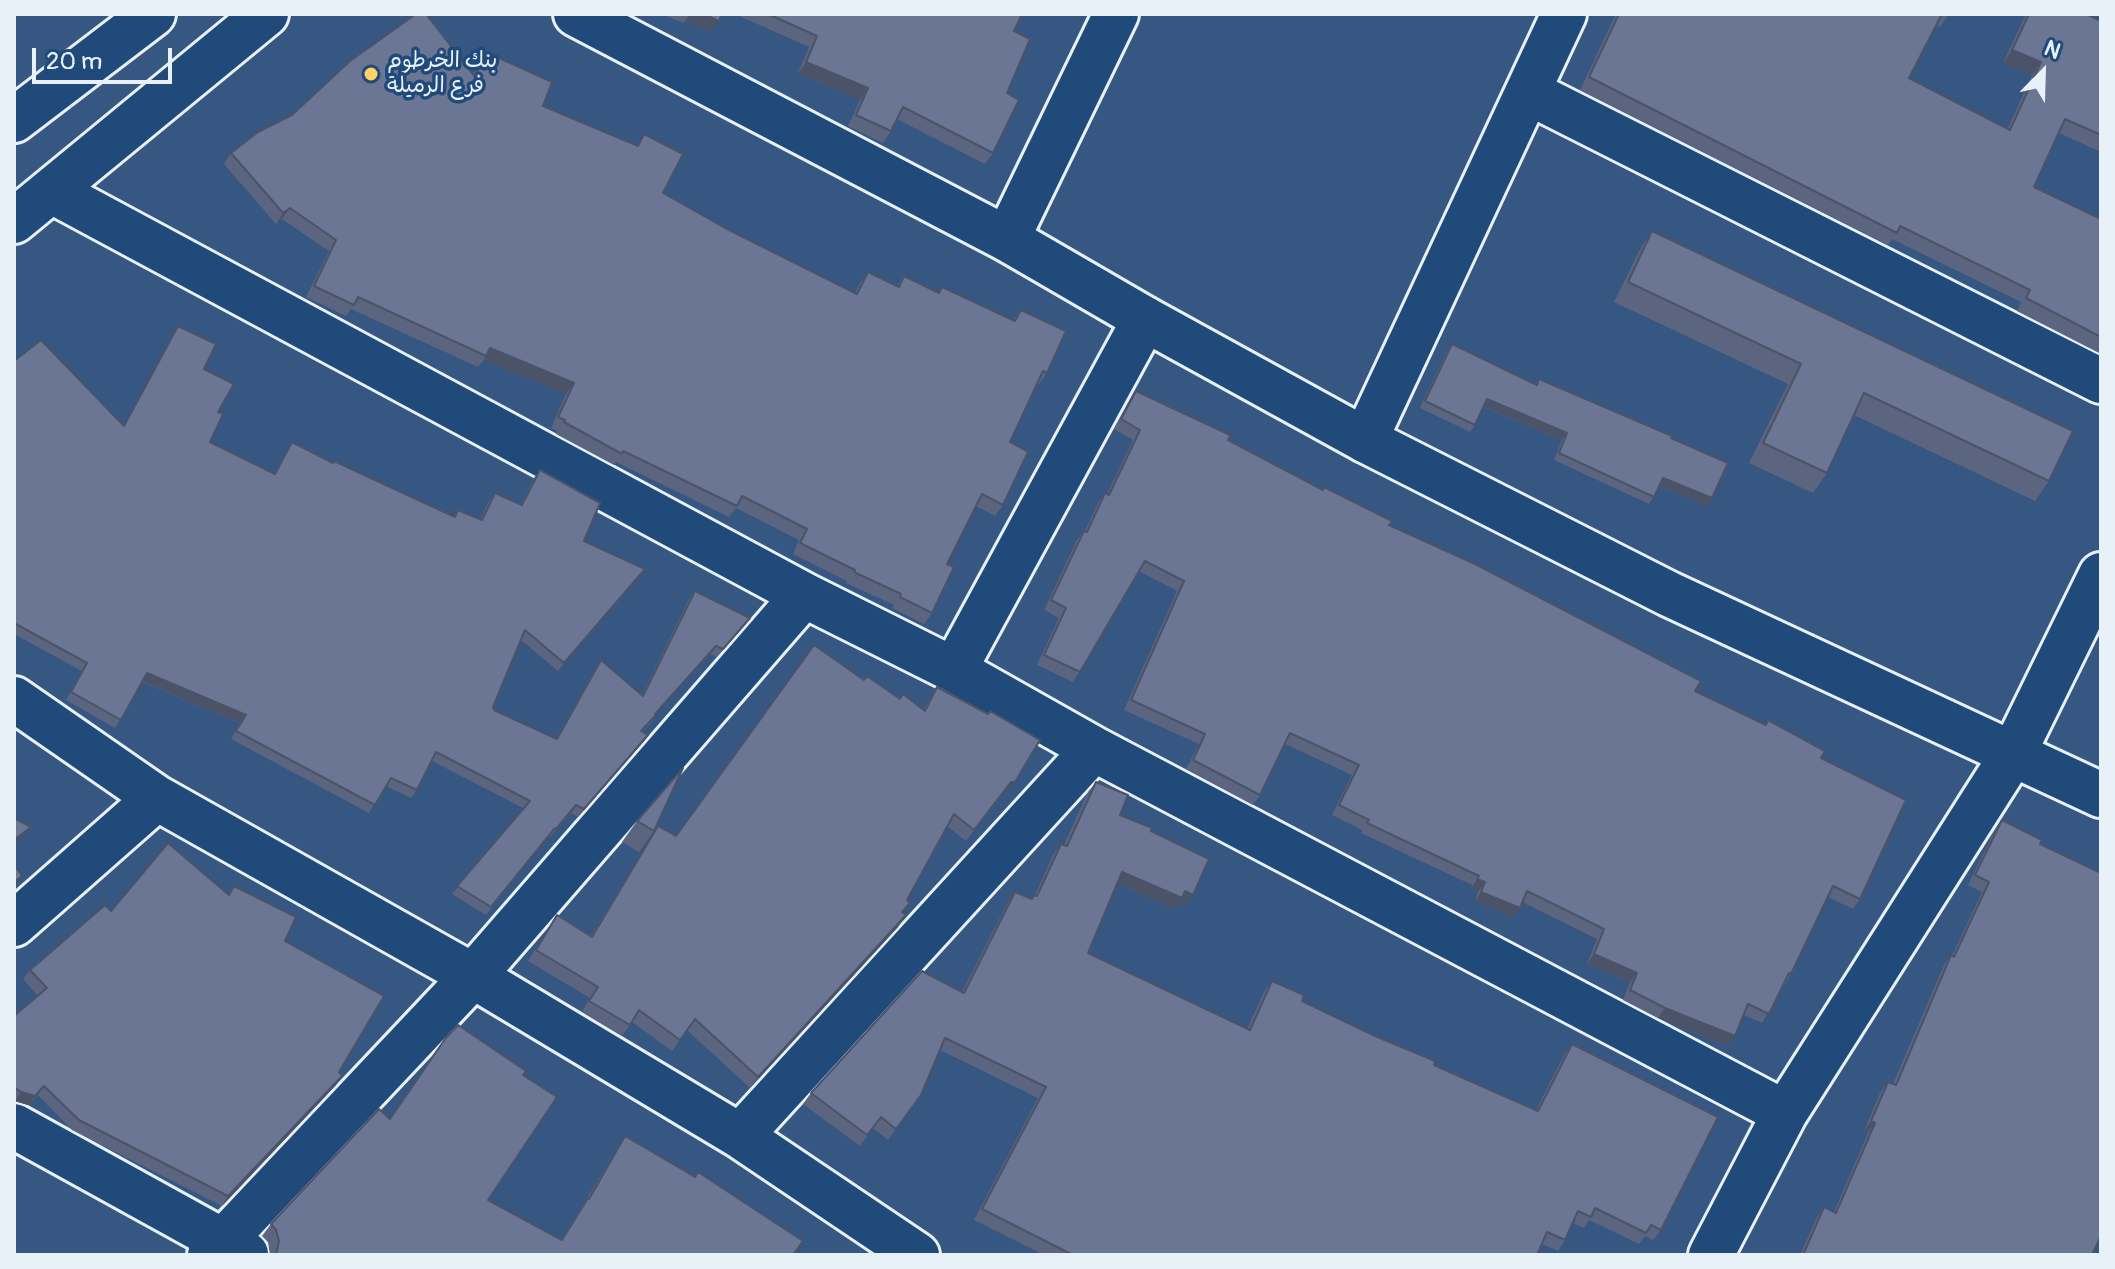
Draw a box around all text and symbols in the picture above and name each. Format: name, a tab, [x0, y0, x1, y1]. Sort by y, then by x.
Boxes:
scale bar	[36, 32, 176, 82]
north arrow	[2003, 32, 2083, 112]
text: N	[2040, 34, 2065, 66]
text: 20 m	[46, 47, 102, 76]
place label: بنك الخرطوم فرع الرميلة	[387, 48, 497, 100]
marker: بنك الخرطوم فرع الرميلة	[362, 65, 380, 83]

